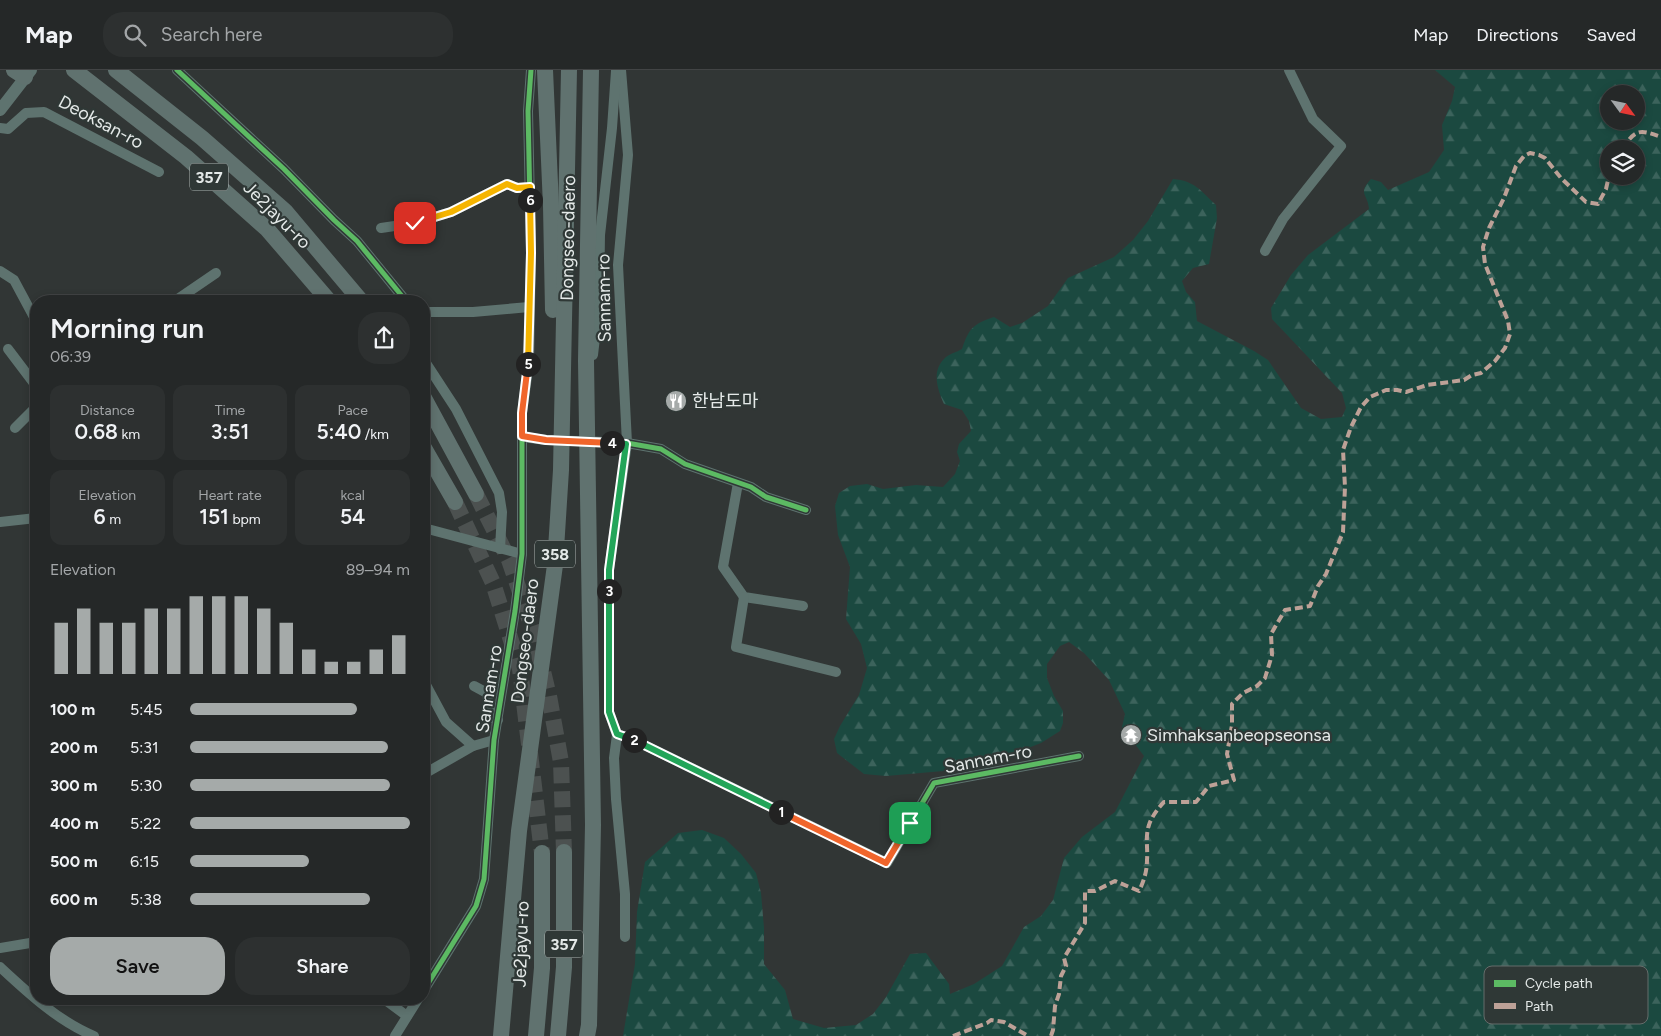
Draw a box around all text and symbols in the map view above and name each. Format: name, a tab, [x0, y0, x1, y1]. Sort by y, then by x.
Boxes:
search box	[103, 12, 453, 57]
text: Map	[25, 20, 73, 49]
icon: search	[121, 21, 149, 49]
text: Search here	[161, 23, 262, 46]
text: Map	[1413, 24, 1448, 46]
text: Directions	[1476, 24, 1558, 46]
text: Saved	[1586, 24, 1636, 46]
north arrow	[1600, 85, 1645, 130]
map controls	[1600, 85, 1645, 185]
street label: Deoksan-ro	[55, 90, 147, 154]
button: layers	[1600, 140, 1645, 185]
road number: 357	[190, 164, 228, 190]
street label: Dongseo-daero	[556, 175, 580, 301]
street label: Je2jayu-ro	[239, 177, 315, 253]
pin: 6	[518, 188, 542, 212]
text: 6	[526, 192, 535, 209]
pin	[394, 202, 436, 244]
icon: check	[401, 209, 429, 237]
street label: Sannam-ro	[592, 253, 616, 343]
text: Morning run	[50, 311, 204, 345]
button: share	[358, 312, 410, 364]
text: 06:39	[50, 347, 91, 366]
pin: 5	[516, 352, 540, 376]
text: 5	[524, 356, 533, 373]
restaurant icon: 한남도마	[664, 389, 688, 413]
place label: 한남도마	[692, 390, 759, 412]
text: Distance	[80, 402, 135, 419]
text: Time	[215, 402, 245, 419]
text: Pace	[337, 402, 368, 419]
text: 0.68	[75, 419, 118, 444]
text: 3:51	[211, 419, 249, 444]
text: 5:40	[316, 419, 361, 444]
text: km	[118, 426, 140, 443]
text: /km	[361, 426, 389, 443]
pin: 4	[600, 430, 624, 456]
text: 4	[608, 435, 617, 452]
text: Elevation	[79, 487, 136, 504]
text: Heart rate	[198, 487, 262, 504]
text: kcal	[340, 487, 365, 504]
text: 6	[94, 504, 106, 529]
text: 151	[199, 504, 229, 529]
text: 54	[340, 504, 365, 529]
text: m	[106, 511, 121, 528]
text: bpm	[229, 511, 261, 528]
road number: 358	[535, 540, 575, 568]
text: Elevation	[50, 560, 116, 579]
text: 89–94 m	[346, 560, 410, 579]
street label: Dongseo-daero	[506, 577, 544, 705]
pin: 3	[596, 578, 622, 604]
text: 3	[606, 583, 613, 600]
street label: Sannam-ro	[471, 643, 507, 735]
text: 100 m	[50, 700, 95, 719]
text: 5:45	[130, 700, 162, 719]
temple icon: Simhaksanbeopseonsa	[1119, 723, 1143, 747]
place label: Simhaksanbeopseonsa	[1147, 724, 1331, 746]
pin: 2	[622, 728, 646, 752]
text: 2	[630, 732, 639, 749]
text: 200 m	[50, 738, 98, 757]
text: 5:31	[130, 738, 159, 757]
street label: Sannam-ro	[942, 740, 1034, 778]
text: 300 m	[50, 776, 97, 795]
text: 5:30	[130, 776, 162, 795]
pin: 1	[768, 800, 794, 824]
pin	[889, 802, 931, 844]
text: 1	[779, 804, 784, 821]
icon: arrive	[896, 809, 924, 837]
text: 400 m	[50, 814, 99, 833]
text: 5:22	[130, 814, 161, 833]
text: 500 m	[50, 852, 98, 871]
text: 6:15	[130, 852, 159, 871]
text: 600 m	[50, 890, 98, 909]
text: 5:38	[130, 890, 162, 909]
street label: Je2jayu-ro	[508, 900, 534, 988]
road number: 357	[545, 931, 583, 958]
button: Save	[50, 937, 225, 995]
button: Share	[235, 937, 410, 995]
legend	[1484, 966, 1648, 1024]
text: Cycle path	[1525, 975, 1593, 992]
text: Path	[1525, 998, 1553, 1015]

